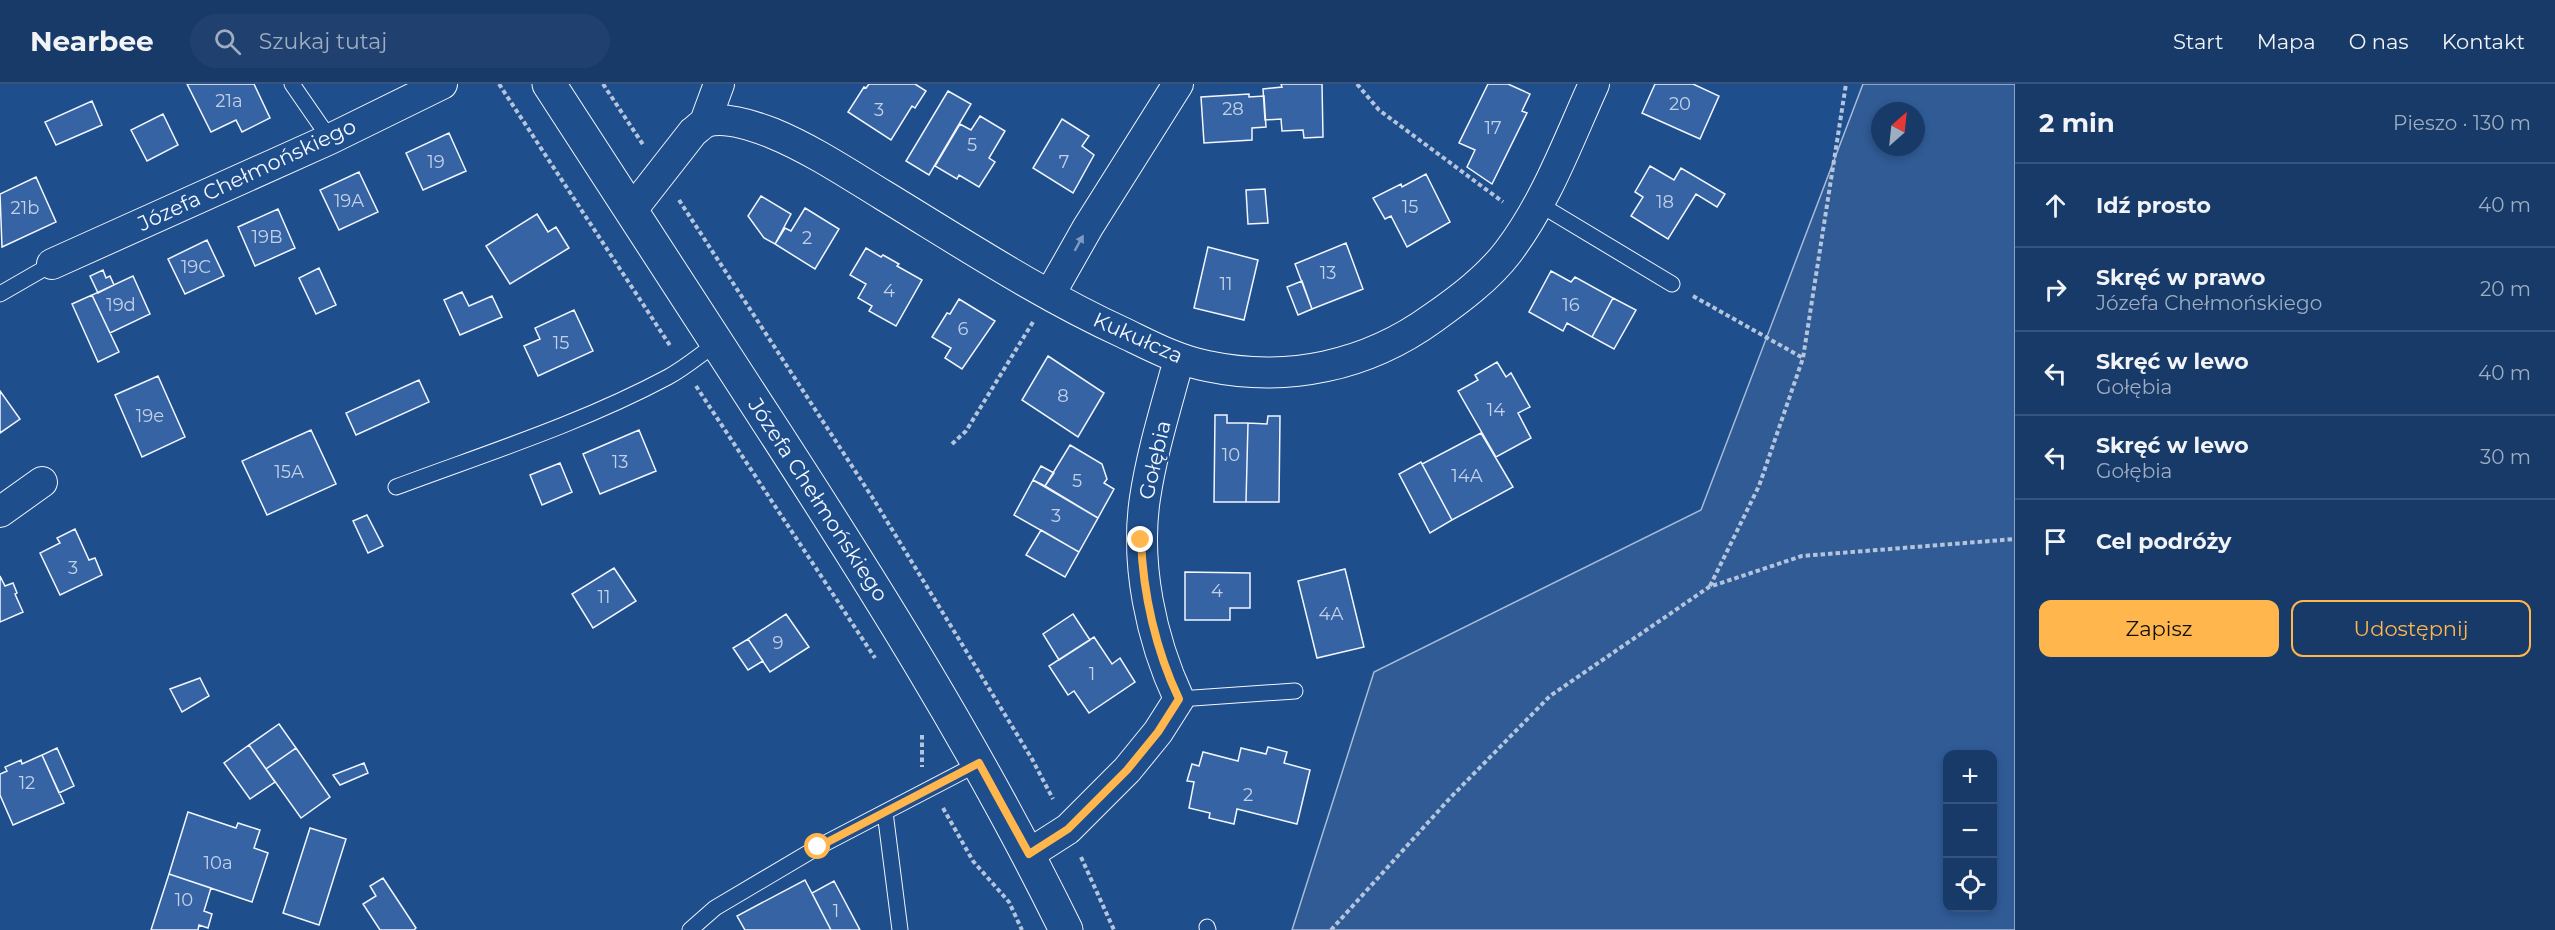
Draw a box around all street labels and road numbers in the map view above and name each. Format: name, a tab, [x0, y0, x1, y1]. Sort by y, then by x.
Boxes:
street label: Józefa Chełmońskiego	[133, 113, 360, 236]
street label: Kukułcza	[1089, 307, 1187, 368]
street label: Józefa Chełmońskiego	[743, 392, 894, 606]
street label: Gołębia	[1133, 418, 1176, 502]

